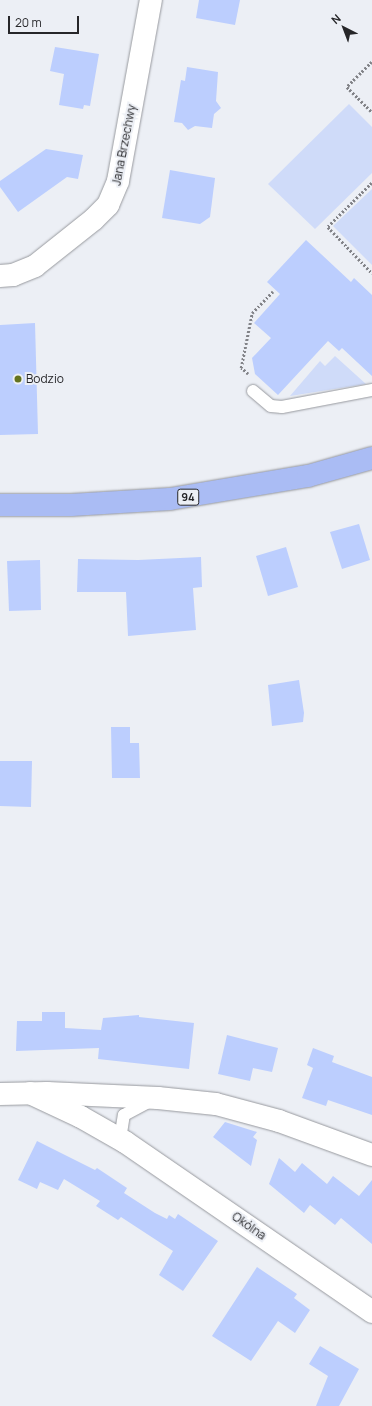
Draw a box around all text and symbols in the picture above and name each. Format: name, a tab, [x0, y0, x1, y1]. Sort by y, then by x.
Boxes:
scale bar	[10, 8, 81, 34]
north arrow	[324, 8, 364, 48]
text: N	[328, 10, 344, 27]
text: 20 m	[15, 14, 42, 31]
street label: Jana Brzechwy	[109, 103, 139, 187]
place label: Bodzio	[26, 372, 64, 386]
marker: Bodzio	[13, 374, 23, 384]
road number: 94	[177, 488, 199, 506]
street label: Okólna	[229, 1209, 269, 1243]

